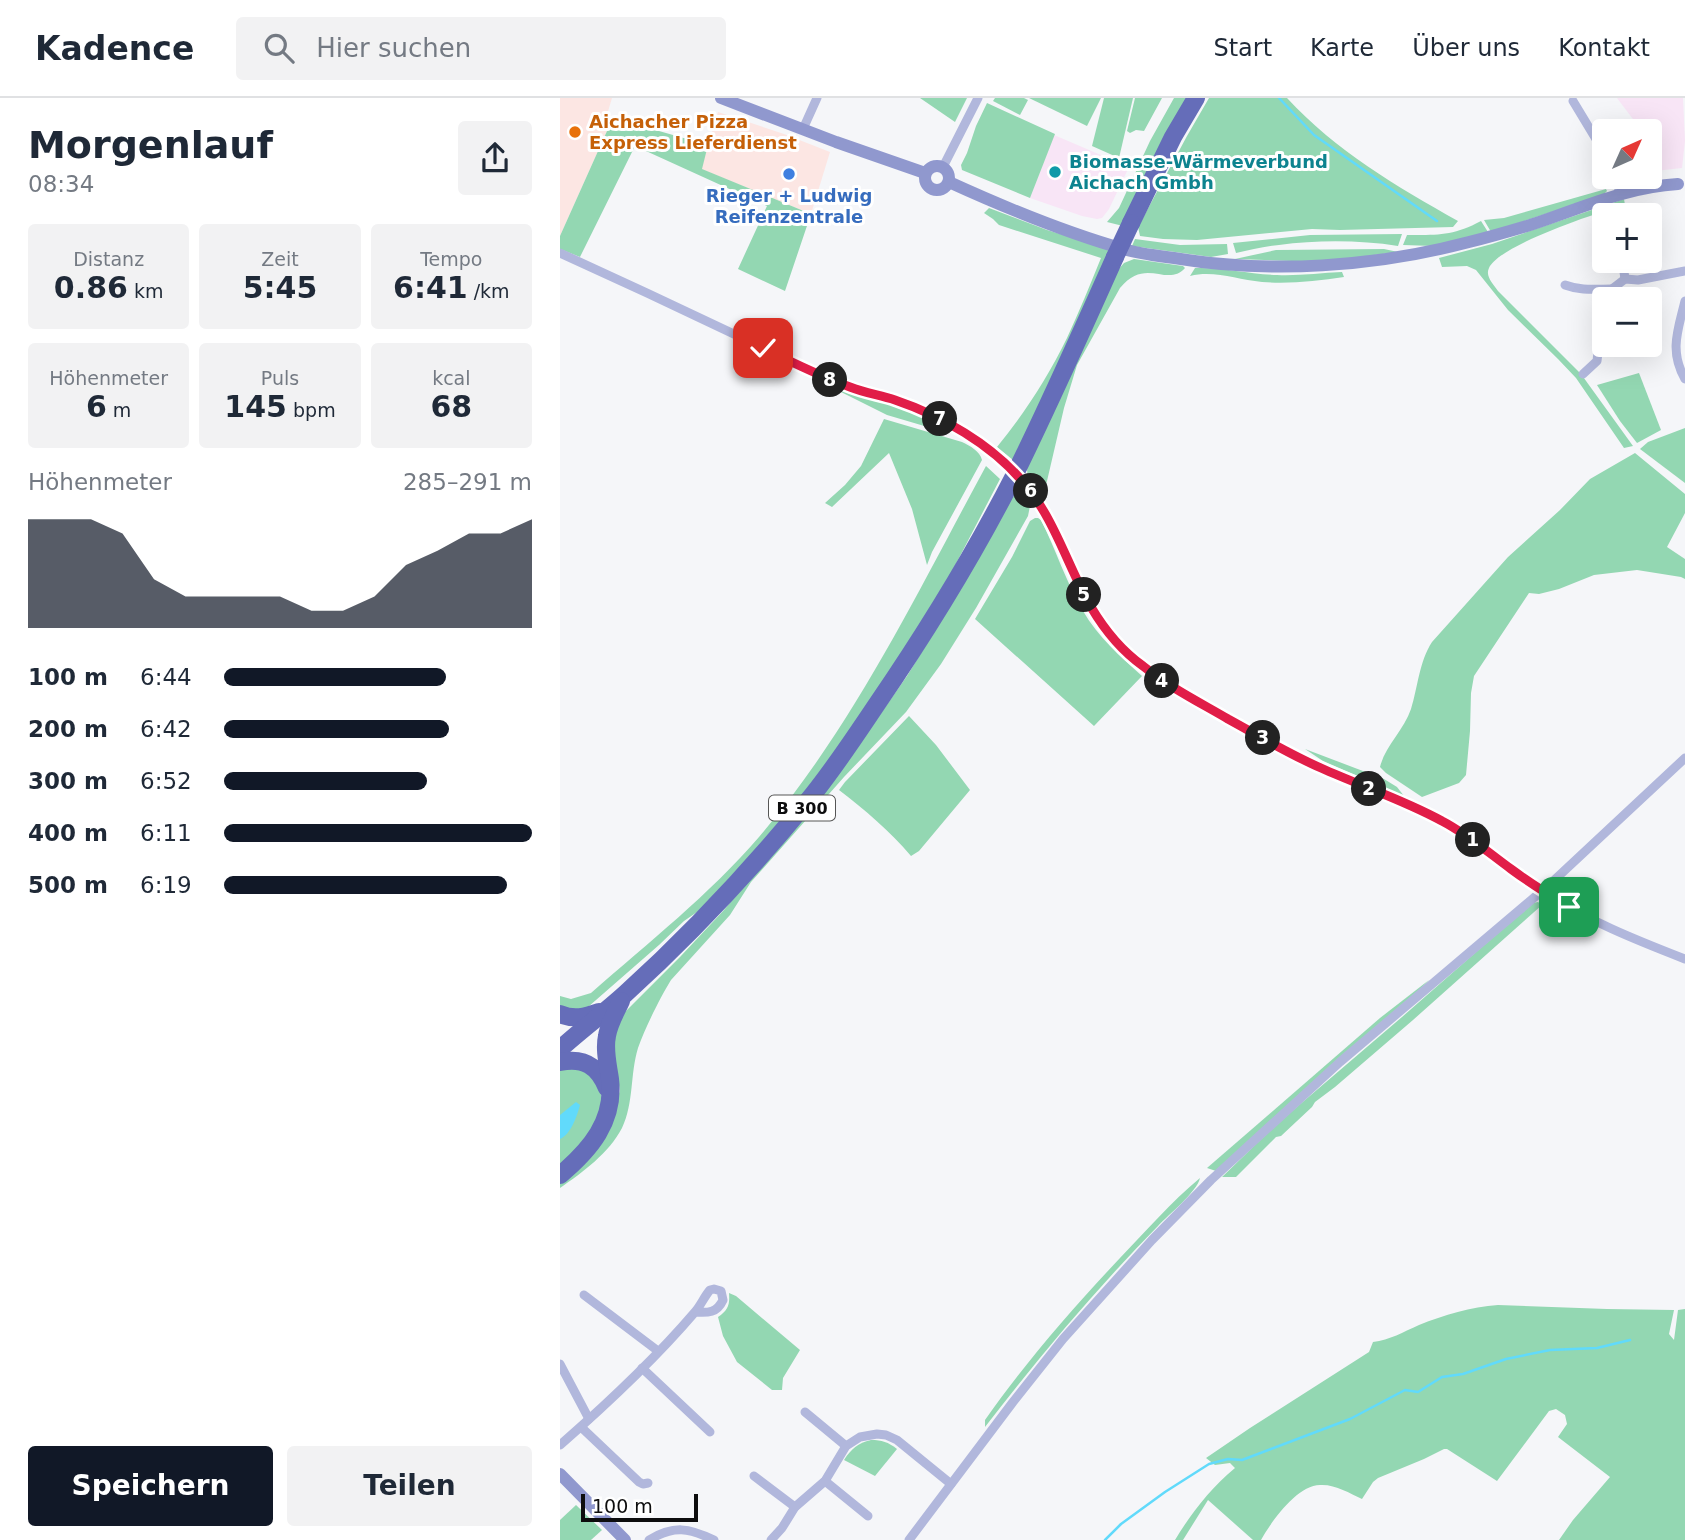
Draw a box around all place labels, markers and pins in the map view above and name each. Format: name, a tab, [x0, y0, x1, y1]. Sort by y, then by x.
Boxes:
place label: Aichacher Pizza Express Lieferdienst	[589, 111, 797, 153]
marker: Aichacher Pizza Express Lieferdienst	[567, 124, 583, 140]
place label: Biomasse-Wärmeverbund Aichach Gmbh	[1069, 151, 1328, 193]
marker: Biomasse-Wärmeverbund Aichach Gmbh	[1047, 164, 1063, 180]
marker: Rieger + Ludwig Reifenzentrale	[781, 166, 797, 182]
place label: Rieger + Ludwig Reifenzentrale	[706, 185, 872, 227]
pin	[733, 318, 793, 378]
pin: 8	[812, 362, 848, 398]
pin: 7	[922, 402, 958, 436]
pin: 6	[1014, 474, 1049, 508]
pin: 5	[1066, 578, 1102, 612]
pin: 4	[1144, 664, 1180, 698]
pin: 3	[1246, 720, 1280, 756]
pin: 2	[1352, 772, 1386, 806]
pin: 1	[1455, 822, 1490, 858]
pin	[1539, 877, 1599, 937]

